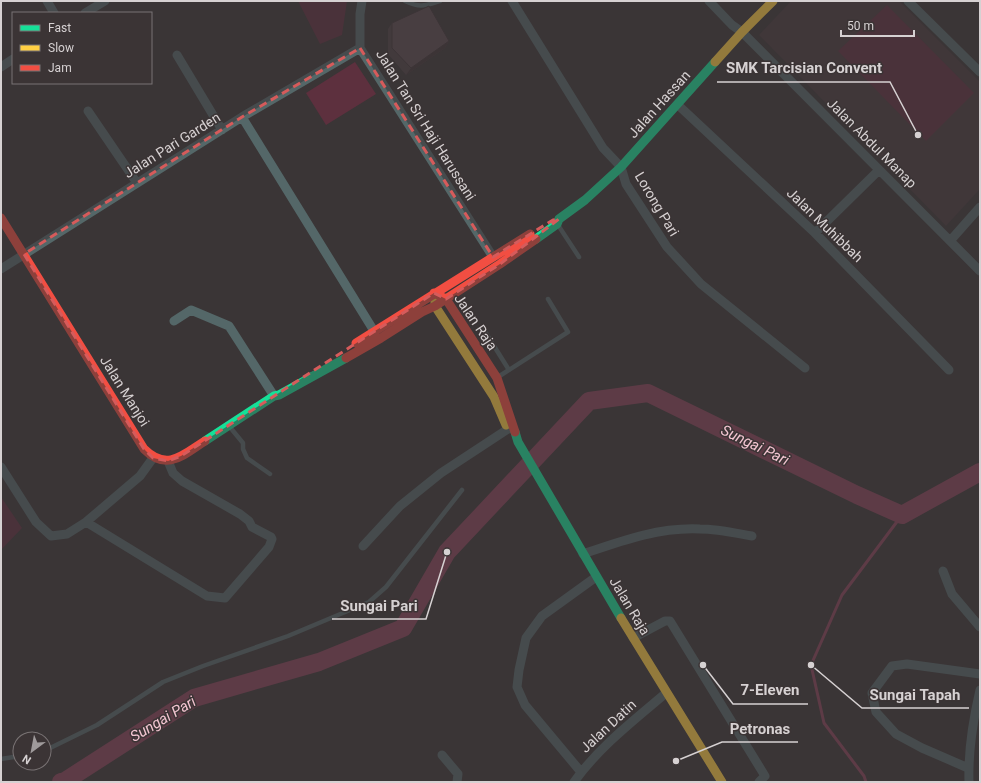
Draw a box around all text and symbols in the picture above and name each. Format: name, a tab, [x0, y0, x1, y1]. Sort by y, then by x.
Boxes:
legend	[12, 12, 152, 84]
scale bar	[841, 12, 914, 38]
text: 50 m	[847, 19, 874, 33]
text: Fast	[48, 21, 71, 35]
text: Slow	[48, 41, 74, 55]
street label: Jalan Tan Sri Haji Harussani	[373, 47, 479, 203]
callout: SMK Tarcisian Convent	[717, 55, 890, 82]
text: SMK Tarcisian Convent	[726, 59, 882, 77]
text: Jam	[48, 61, 72, 75]
street label: Jalan Hassan	[625, 67, 693, 141]
street label: Jalan Abdul Manap	[824, 95, 920, 191]
street label: Jalan Pari Garden	[121, 109, 223, 181]
street label: Lorong Pari	[632, 169, 682, 239]
street label: Jalan Muhibbah	[784, 185, 866, 265]
street label: Jalan Raja	[451, 291, 501, 353]
street label: Jalan Manjoi	[97, 353, 153, 429]
water label: Sungai Pari	[718, 421, 792, 469]
street label: Jalan Raja	[606, 574, 654, 638]
callout: Sungai Pari	[332, 592, 426, 619]
text: Sungai Pari	[340, 597, 418, 615]
callout: 7-Eleven	[733, 677, 808, 704]
text: 7-Eleven	[741, 681, 799, 699]
callout: Sungai Tapah	[862, 681, 969, 708]
text: Sungai Tapah	[869, 686, 961, 704]
water label: Sungai Pari	[127, 692, 200, 746]
street label: Jalan Datin	[577, 696, 639, 756]
callout: Petronas	[722, 715, 798, 742]
text: Petronas	[730, 720, 791, 738]
north arrow	[12, 731, 52, 771]
text: N	[20, 751, 34, 767]

